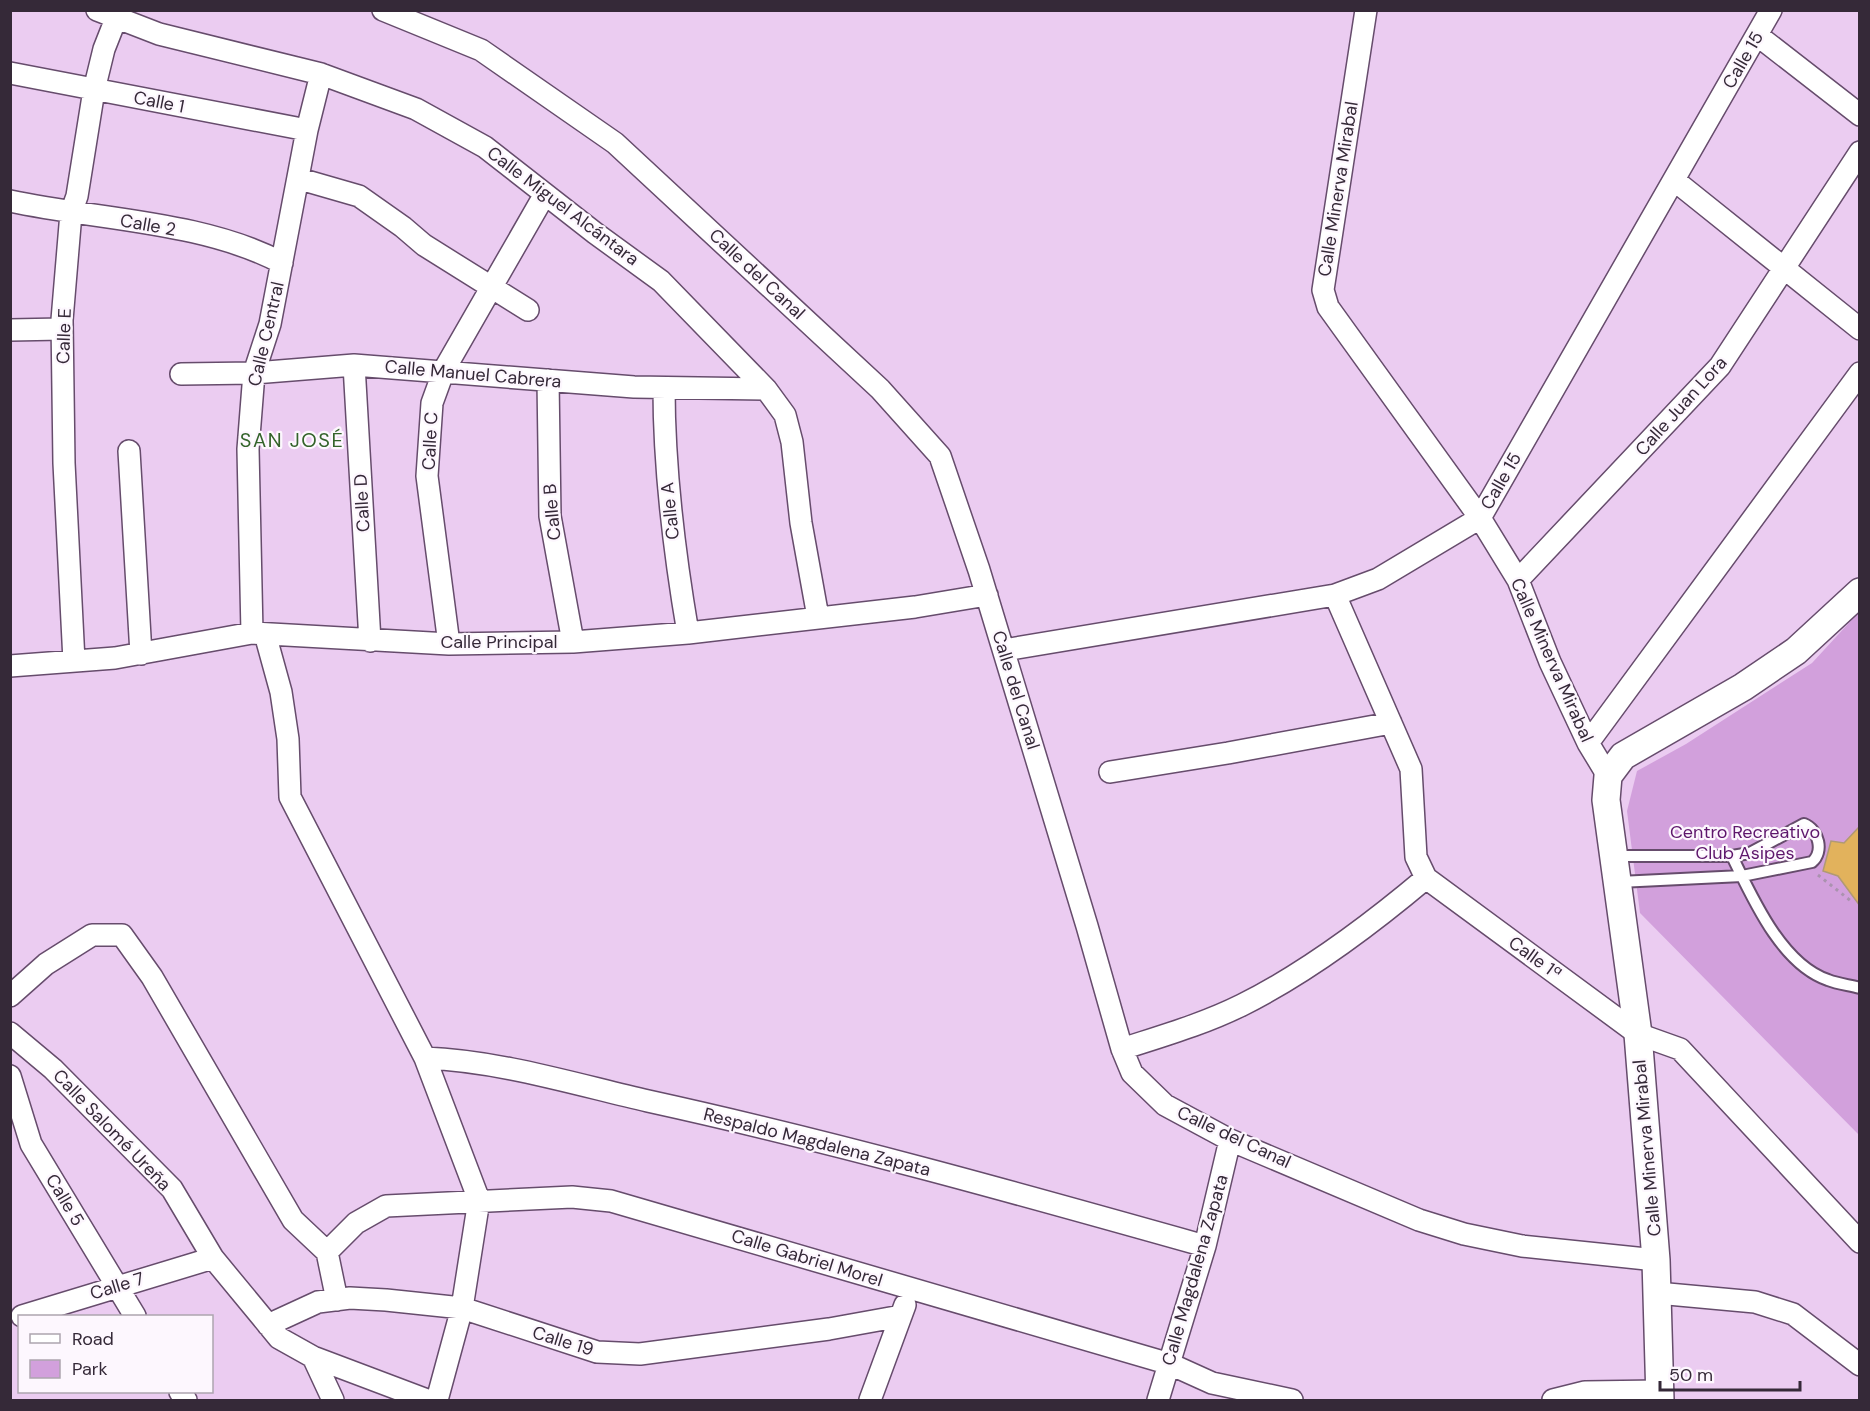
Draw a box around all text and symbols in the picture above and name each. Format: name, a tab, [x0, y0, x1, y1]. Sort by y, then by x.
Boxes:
street label: Calle 15	[1717, 27, 1769, 93]
street label: Calle 1	[132, 85, 186, 119]
street label: Calle Minerva Mirabal	[1312, 100, 1364, 278]
street label: Calle Miguel Alcántara	[482, 141, 644, 271]
street label: Calle 2	[118, 208, 178, 242]
street label: Calle del Canal	[704, 223, 810, 325]
street label: Calle Central	[242, 279, 290, 389]
street label: Calle E	[51, 308, 77, 364]
street label: Calle Juan Lora	[1630, 351, 1732, 461]
street label: Calle Manuel Cabrera	[384, 354, 562, 394]
street label: Calle C	[416, 411, 444, 471]
district label: SAN JOSÉ	[240, 427, 344, 453]
street label: Calle 15	[1475, 448, 1527, 514]
street label: Calle D	[348, 473, 376, 533]
street label: Calle A	[655, 481, 685, 541]
street label: Calle B	[538, 483, 566, 541]
street label: Calle Minerva Mirabal	[1505, 574, 1599, 746]
street label: Calle del Canal	[987, 628, 1045, 752]
street label: Calle Principal	[440, 630, 558, 654]
park label: Centro Recreativo Club Asipes	[1670, 820, 1820, 865]
street label: Calle 1ª	[1504, 931, 1566, 985]
street label: Calle Minerva Mirabal	[1627, 1059, 1667, 1237]
street label: Calle Salomé Ureña	[48, 1064, 176, 1196]
street label: Calle del Canal	[1173, 1100, 1295, 1174]
street label: Respaldo Magdalena Zapata	[701, 1102, 933, 1182]
street label: Calle 5	[40, 1170, 90, 1230]
street label: Calle Magdalena Zapata	[1156, 1172, 1234, 1368]
street label: Calle Gabriel Morel	[729, 1224, 885, 1292]
street label: Calle 7	[87, 1266, 147, 1306]
legend	[18, 1315, 213, 1393]
street label: Calle 19	[530, 1320, 596, 1362]
text: Road	[72, 1327, 114, 1351]
scale bar	[1660, 1354, 1800, 1392]
text: Park	[72, 1357, 108, 1381]
text: 50 m	[1669, 1363, 1713, 1387]

